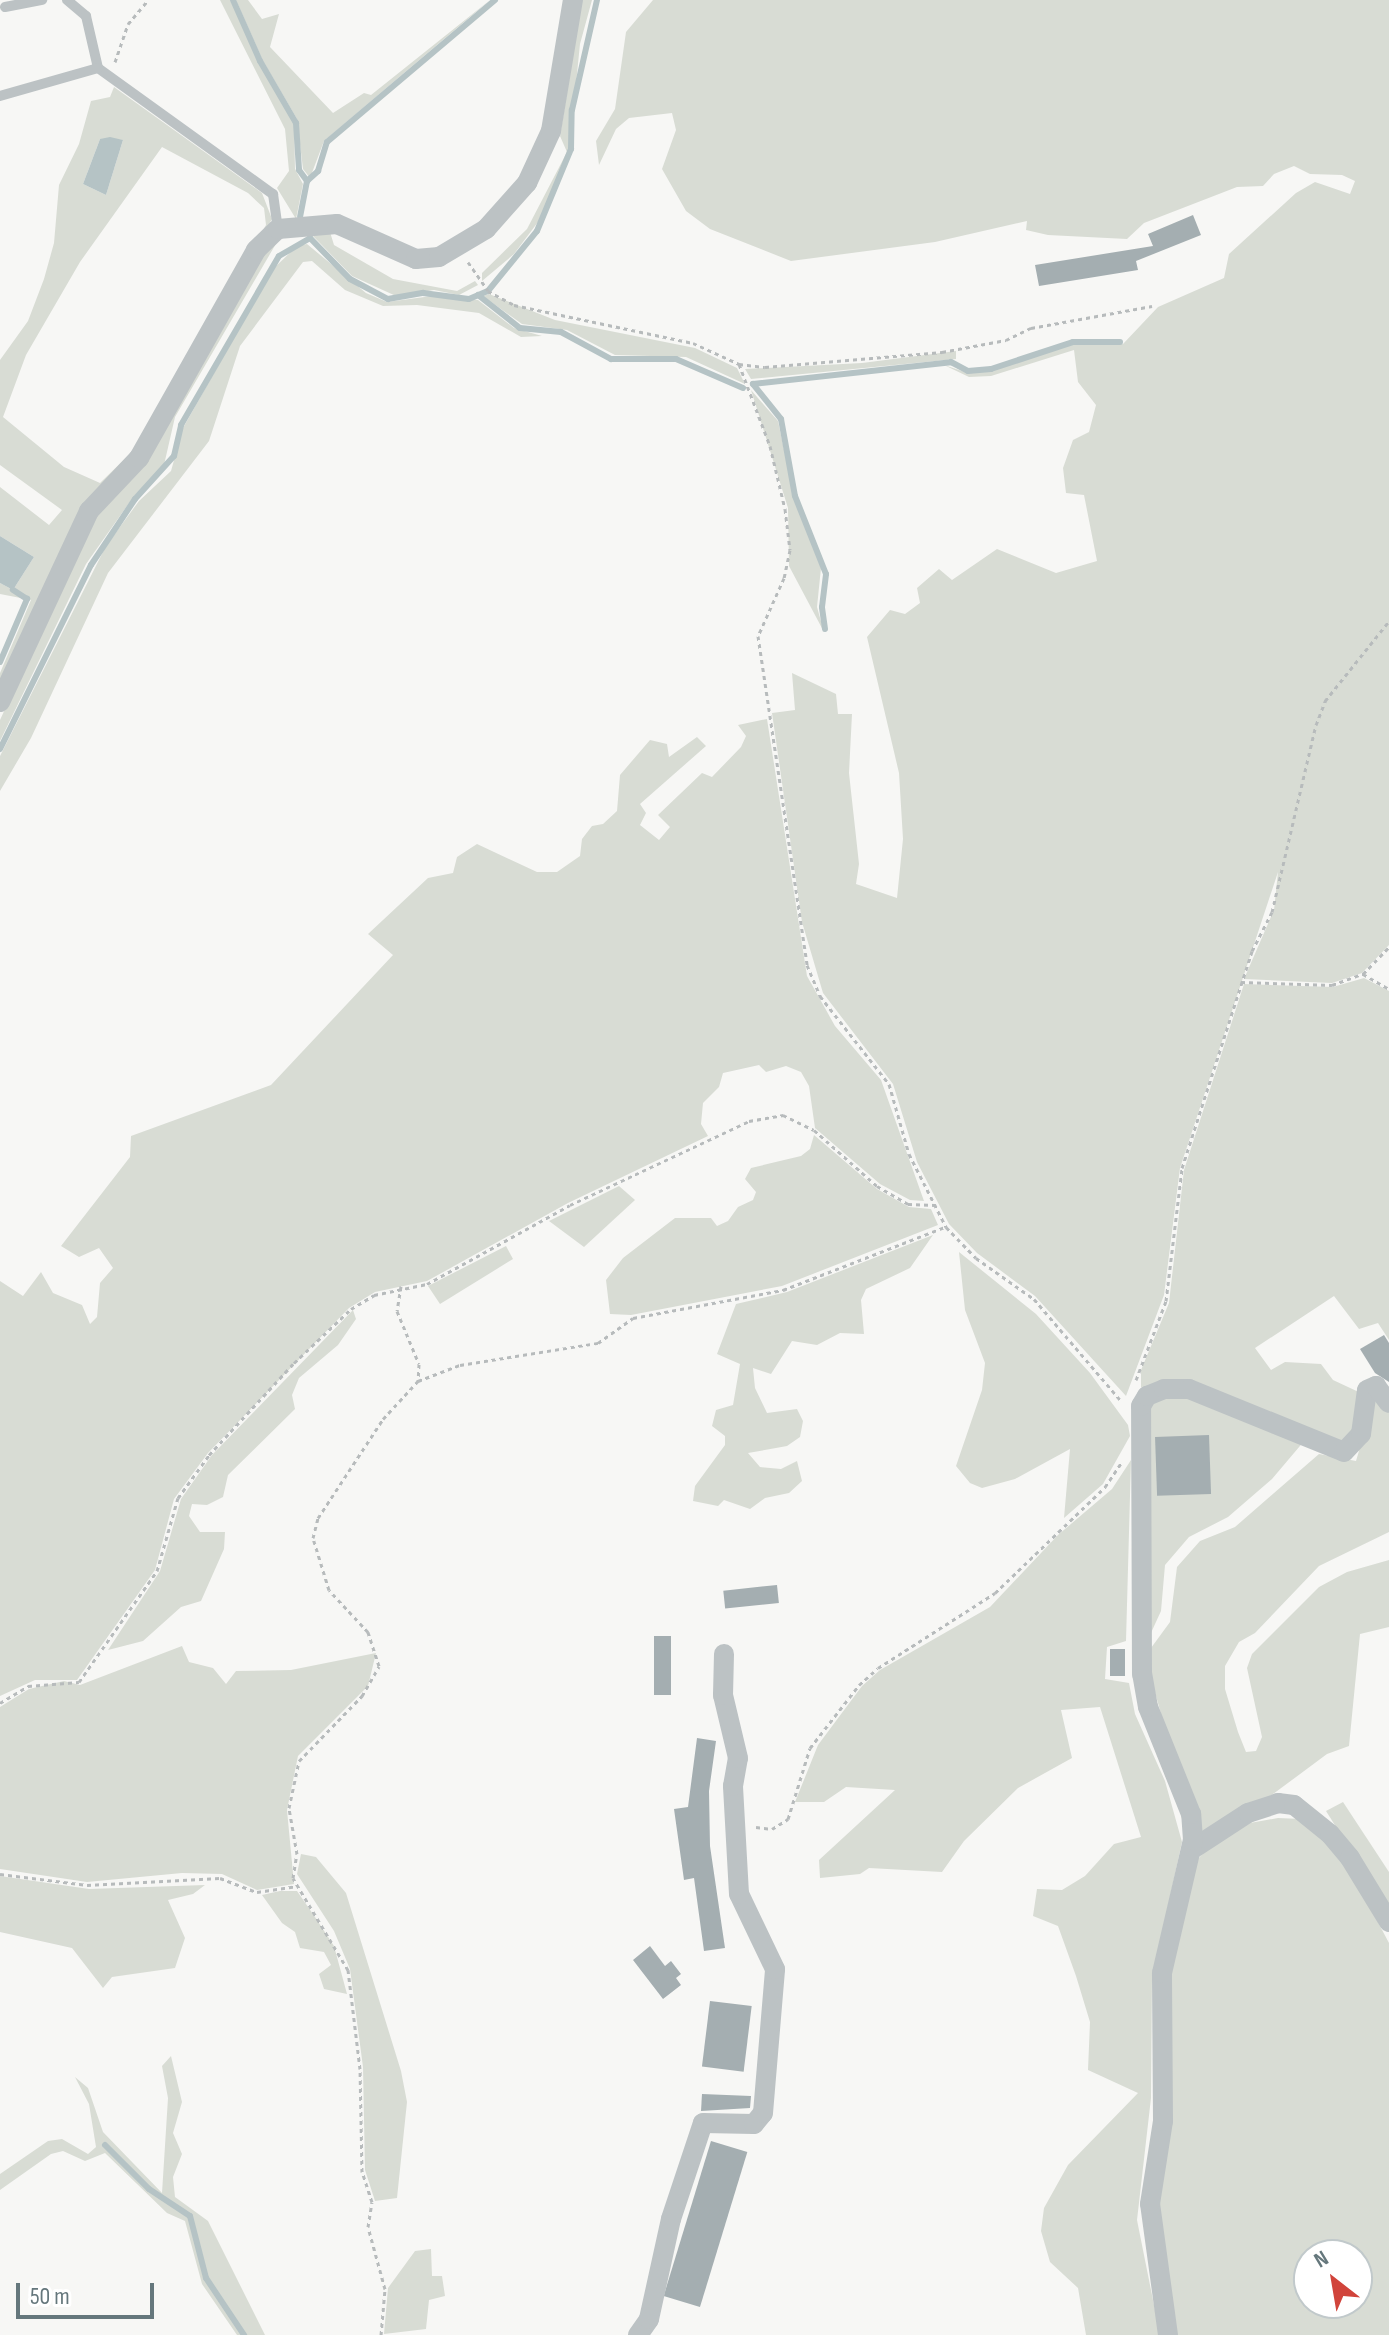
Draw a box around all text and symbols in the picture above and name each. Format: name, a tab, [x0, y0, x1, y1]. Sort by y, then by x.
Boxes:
north arrow	[1293, 2239, 1373, 2319]
text: N	[1309, 2245, 1333, 2274]
scale bar	[20, 2267, 158, 2317]
text: 50 m	[30, 2282, 70, 2311]

